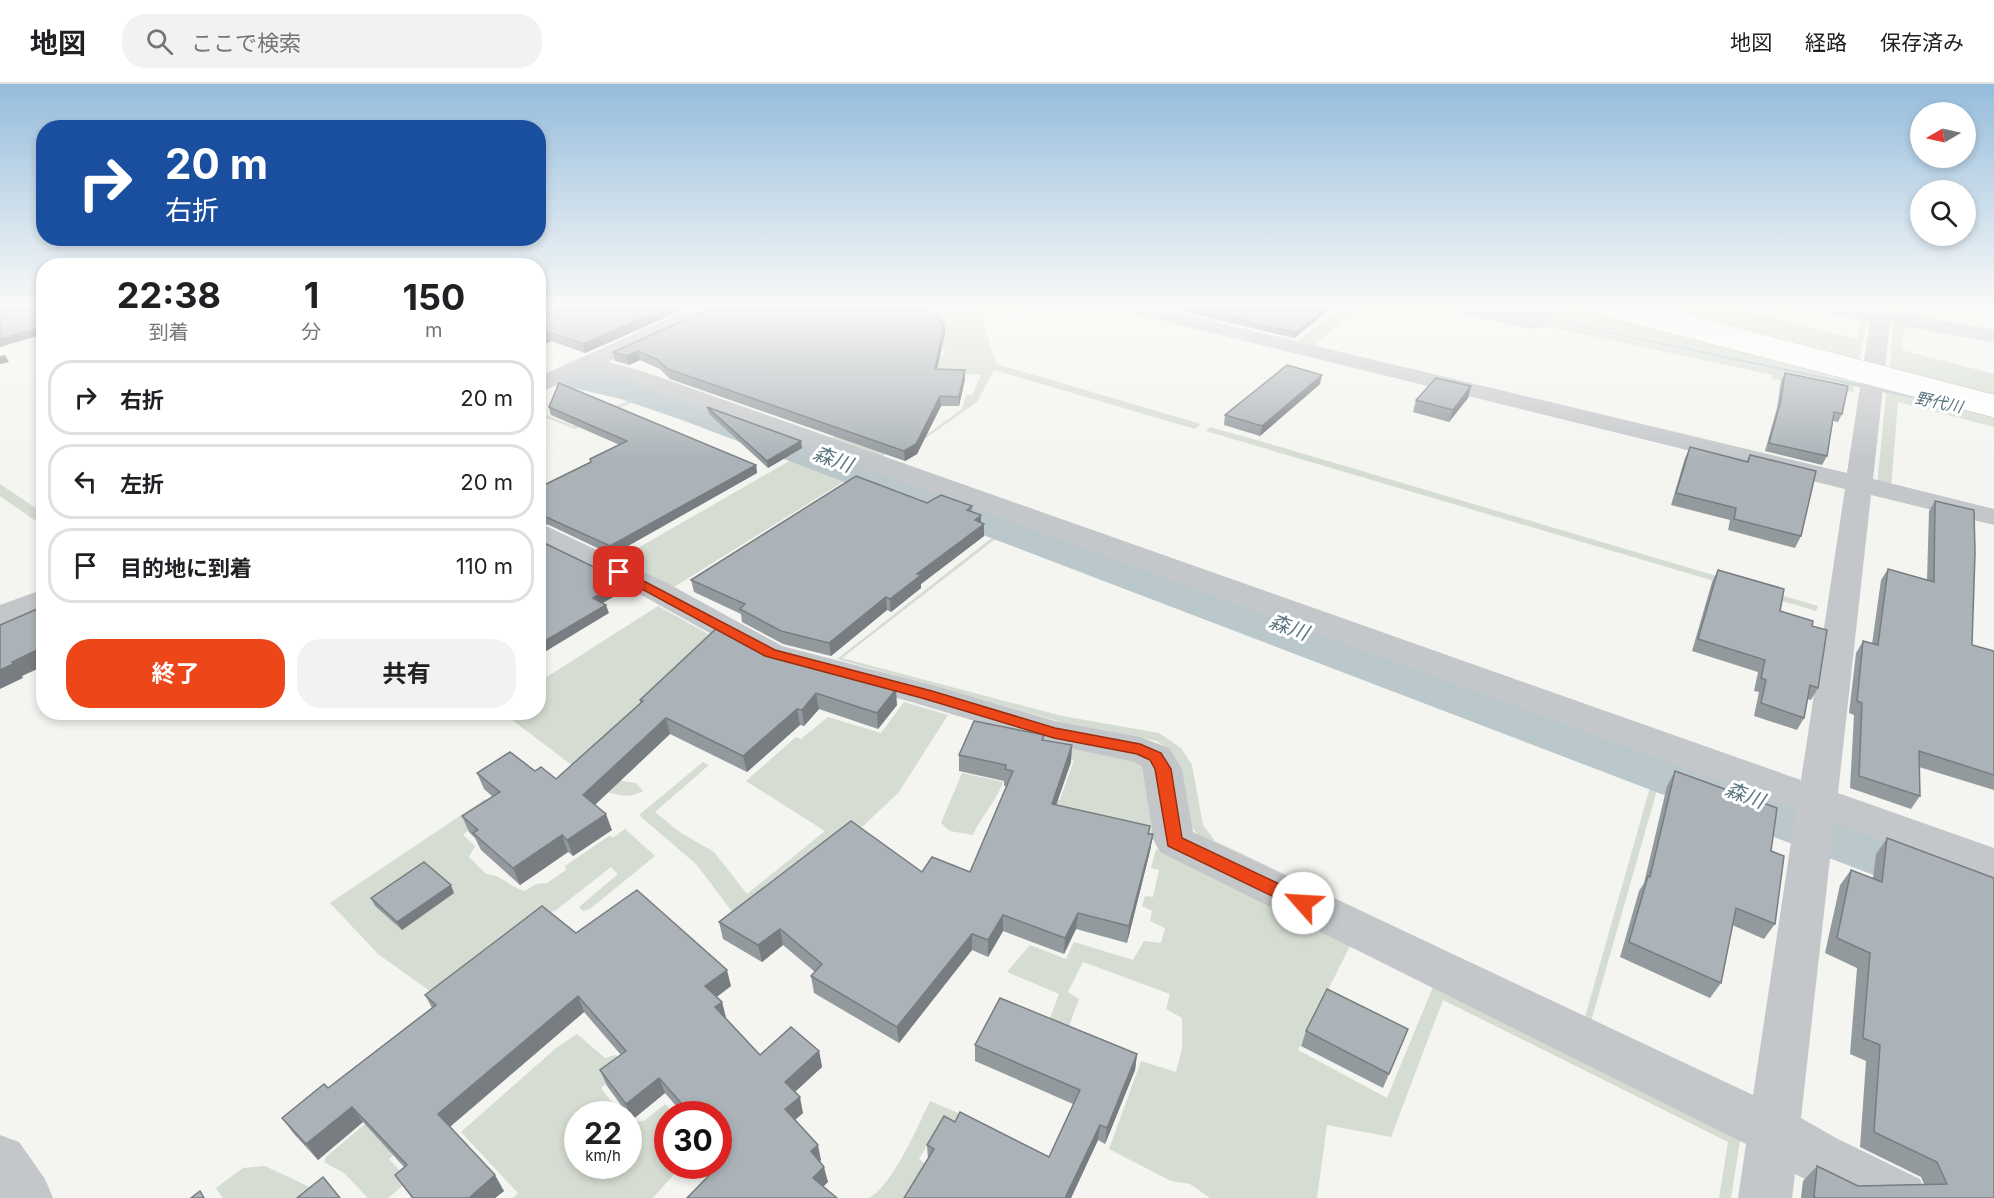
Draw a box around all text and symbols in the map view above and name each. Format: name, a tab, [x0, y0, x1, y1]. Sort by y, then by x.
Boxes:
search box	[122, 14, 542, 68]
icon: search	[143, 25, 176, 58]
text: 地図	[30, 26, 86, 60]
text: ここで検索	[191, 30, 301, 56]
text: 地図	[1730, 30, 1772, 55]
text: 経路	[1805, 30, 1847, 55]
text: 保存済み	[1880, 30, 1964, 55]
north arrow	[1910, 102, 1976, 168]
map controls	[1910, 102, 1976, 246]
text: 20 m	[165, 138, 268, 189]
icon: right	[66, 144, 144, 222]
button: search	[1910, 180, 1976, 246]
text: 右折	[165, 194, 219, 227]
text: 22:38	[117, 273, 221, 317]
text: 1	[304, 273, 319, 317]
text: 150	[402, 275, 465, 319]
text: m	[425, 318, 443, 342]
text: 到着	[149, 320, 189, 344]
text: 分	[302, 320, 322, 344]
icon: right	[69, 381, 102, 414]
text: 20 m	[460, 385, 513, 411]
text: 右折	[120, 387, 164, 413]
water label: 野代川	[1913, 387, 1967, 417]
water label: 森川	[810, 441, 858, 478]
icon: left	[69, 465, 102, 498]
text: 20 m	[460, 469, 513, 495]
text: 左折	[120, 471, 164, 497]
pin	[593, 546, 644, 597]
icon: arrive	[69, 549, 102, 582]
text: 110 m	[456, 553, 513, 579]
text: 目的地に到着	[120, 555, 252, 581]
icon: arrive	[602, 555, 635, 588]
water label: 森川	[1266, 609, 1314, 646]
button: 終了	[66, 639, 285, 708]
button: 共有	[297, 639, 516, 708]
water label: 森川	[1722, 777, 1770, 814]
position arrow	[1271, 871, 1335, 935]
speed limit sign: 30	[654, 1101, 732, 1179]
text: 22	[584, 1115, 622, 1151]
text: km/h	[585, 1146, 621, 1165]

